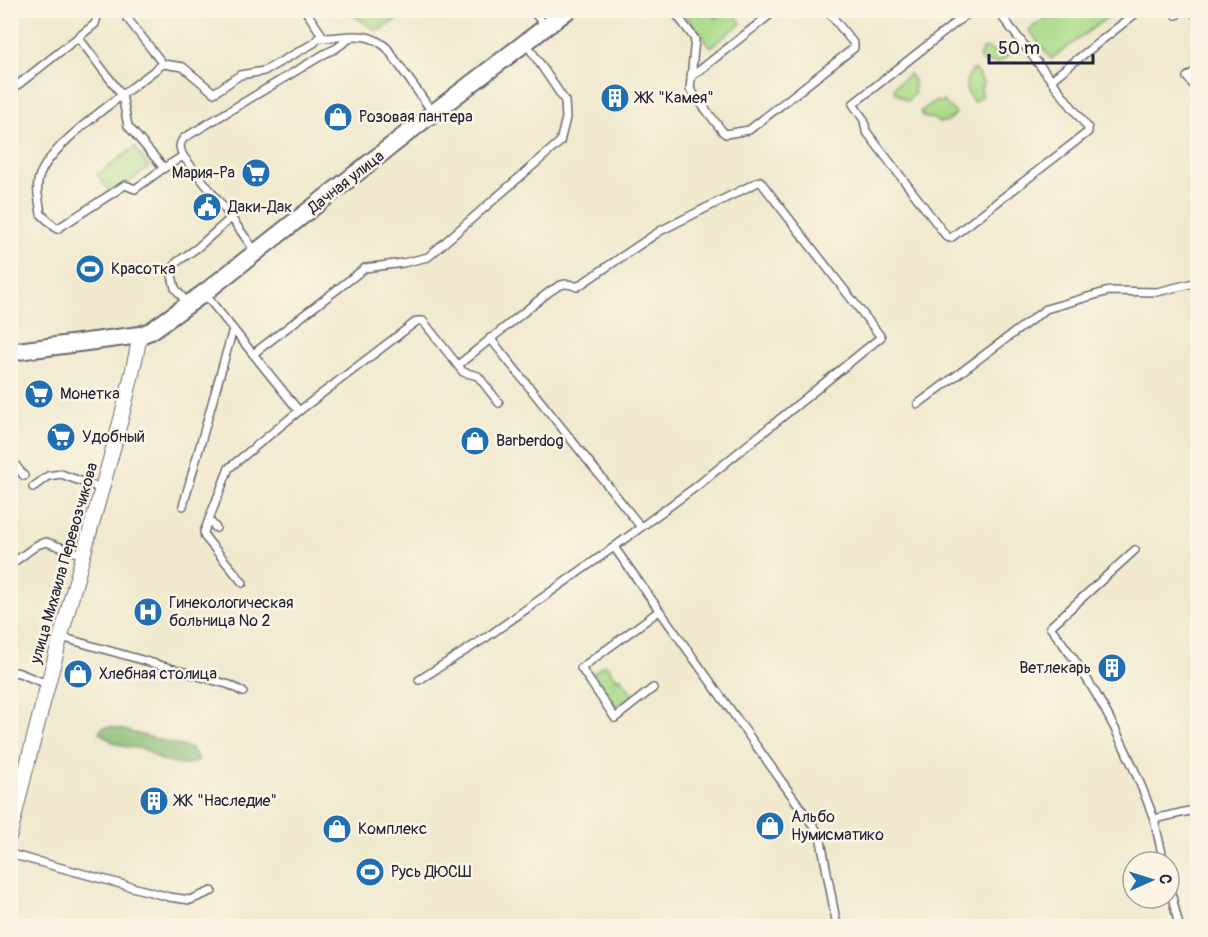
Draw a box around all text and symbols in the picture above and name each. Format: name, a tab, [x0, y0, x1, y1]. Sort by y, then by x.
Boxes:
scale bar	[989, 27, 1092, 65]
text: 50 m	[998, 37, 1040, 60]
building icon: ЖК "Камея"	[599, 82, 631, 114]
place label: ЖК "Камея"	[633, 88, 714, 108]
shop icon: Розовая пантера	[322, 101, 354, 133]
place label: Розовая пантера	[359, 107, 473, 127]
street label: Дачная улица	[303, 146, 388, 219]
supermarket icon: Мария-Ра	[240, 157, 272, 189]
place label: Мария-Ра	[172, 163, 235, 183]
public building icon: Даки-Дак	[191, 191, 223, 223]
place label: Даки-Дак	[227, 197, 293, 217]
sports icon: Красотка	[74, 253, 106, 285]
place label: Красотка	[111, 259, 176, 279]
supermarket icon: Монетка	[23, 378, 55, 410]
place label: Монетка	[60, 384, 120, 404]
supermarket icon: Удобный	[45, 421, 77, 453]
shop icon: Barberdog	[459, 425, 491, 457]
place label: Удобный	[82, 427, 145, 447]
place label: Barberdog	[496, 431, 564, 451]
street label: улица Михаила Перевозчикова	[25, 460, 102, 667]
place label: Гинекологическая больница № 2	[169, 593, 293, 631]
hospital icon: Гинекологическая больница № 2	[132, 596, 164, 628]
building icon: Ветлекарь	[1096, 652, 1128, 684]
shop icon: Хлебная столица	[62, 658, 94, 690]
place label: Ветлекарь	[1019, 658, 1091, 678]
place label: Хлебная столица	[99, 664, 217, 684]
building icon: ЖК "Наследие"	[138, 785, 170, 817]
place label: ЖК "Наследие"	[172, 791, 277, 811]
place label: Альбо Нумисматико	[791, 807, 884, 845]
shop icon: Альбо Нумисматико	[754, 810, 786, 842]
shop icon: Комплекс	[321, 813, 353, 845]
place label: Комплекс	[358, 819, 427, 839]
north arrow	[1121, 850, 1181, 910]
sports icon: Русь ДЮСШ	[354, 856, 386, 888]
place label: Русь ДЮСШ	[391, 862, 471, 882]
text: С	[1155, 874, 1175, 885]

